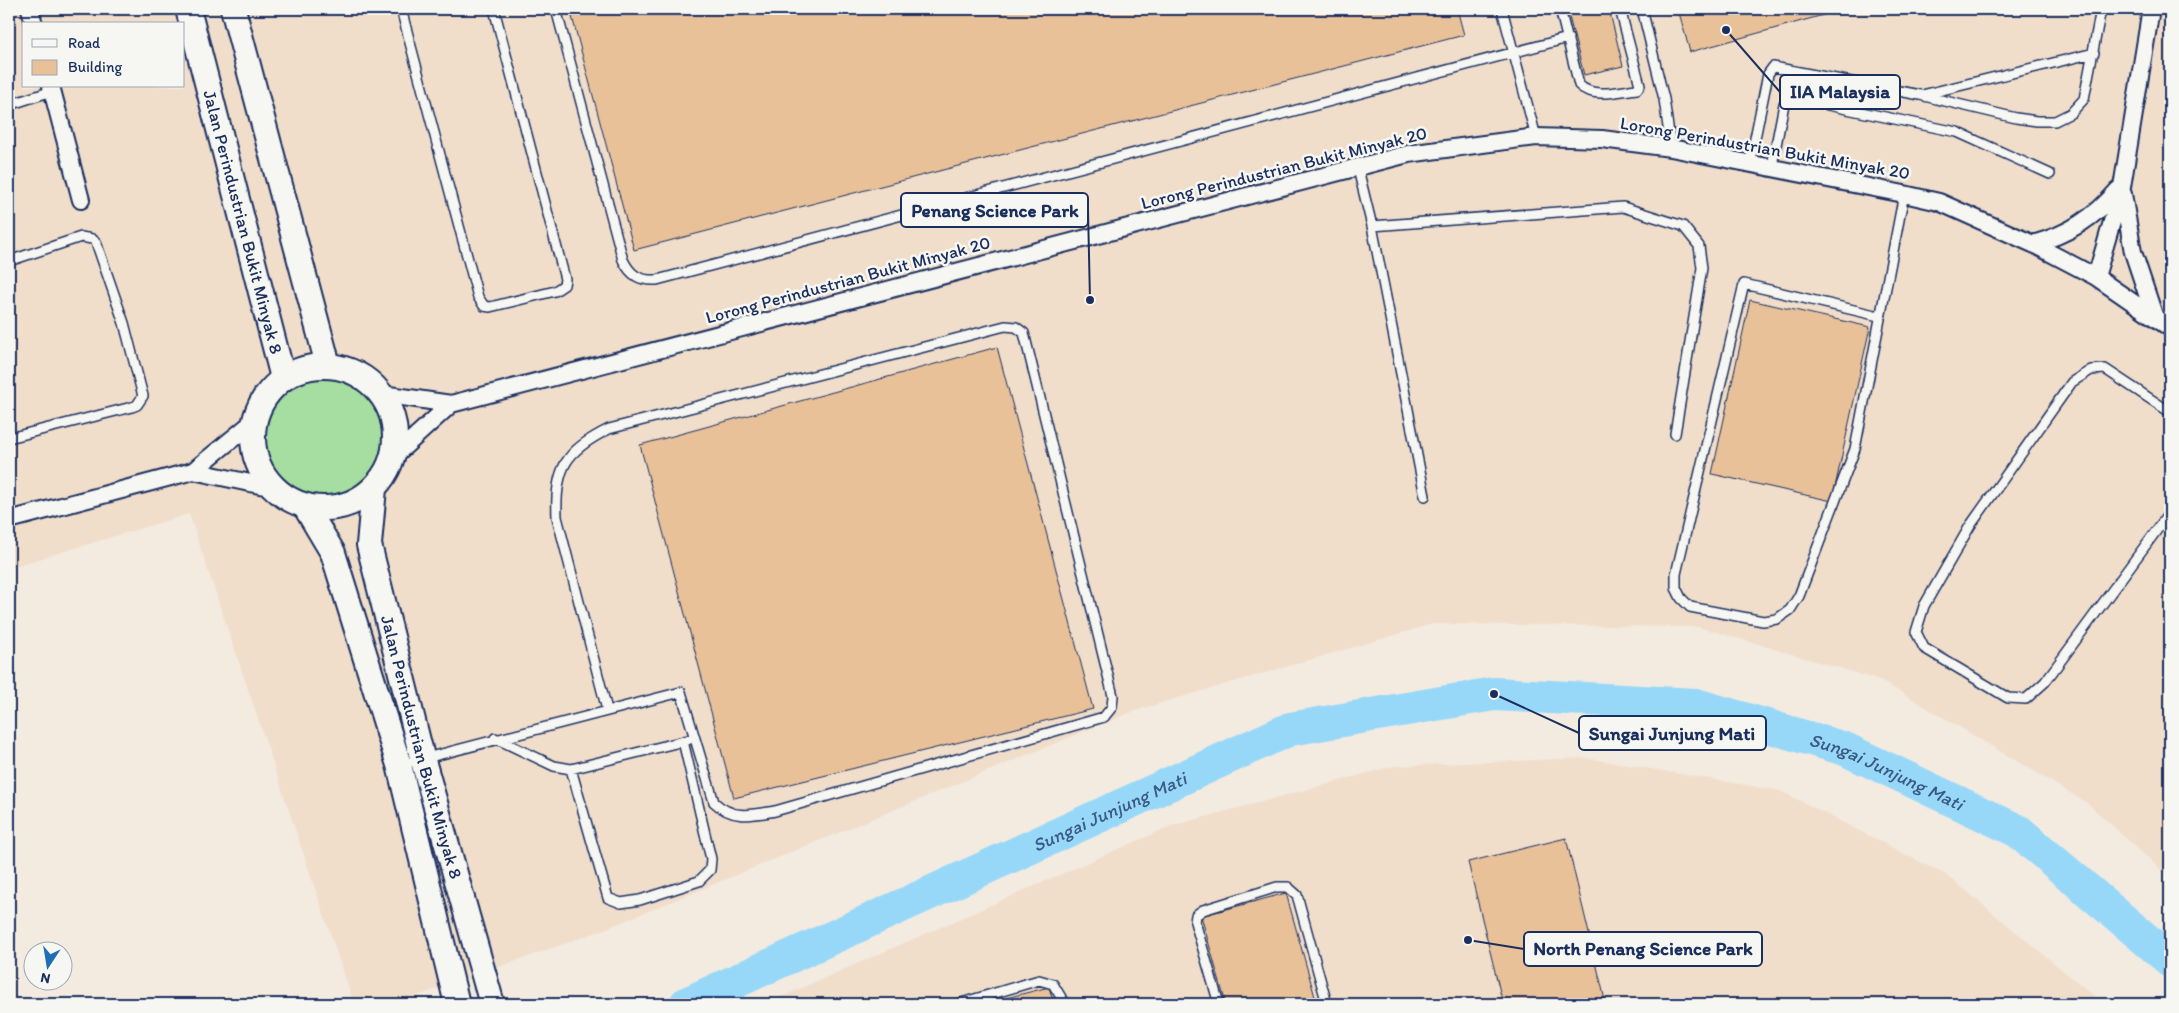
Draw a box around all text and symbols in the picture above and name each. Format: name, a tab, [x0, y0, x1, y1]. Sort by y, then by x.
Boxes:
legend	[22, 22, 185, 88]
text: Road	[68, 34, 101, 52]
text: Building	[68, 58, 122, 76]
callout: IIA Malaysia	[1780, 75, 1900, 109]
text: IIA Malaysia	[1790, 80, 1891, 103]
street label: Jalan Perindustrian Bukit Minyak 8	[198, 88, 287, 356]
street label: Lorong Perindustrian Bukit Minyak 20	[1618, 112, 1912, 184]
street label: Lorong Perindustrian Bukit Minyak 20	[1139, 122, 1429, 214]
callout: Penang Science Park	[901, 193, 1088, 227]
text: Penang Science Park	[911, 199, 1079, 222]
street label: Lorong Perindustrian Bukit Minyak 20	[703, 231, 993, 329]
street label: Jalan Perindustrian Bukit Minyak 8	[376, 613, 467, 881]
callout: Sungai Junjung Mati	[1579, 716, 1766, 750]
text: Sungai Junjung Mati	[1589, 722, 1755, 745]
water label: Sungai Junjung Mati	[1807, 728, 1969, 816]
water label: Sungai Junjung Mati	[1029, 765, 1192, 856]
callout: North Penang Science Park	[1524, 932, 1762, 966]
text: North Penang Science Park	[1533, 937, 1753, 960]
north arrow	[22, 940, 72, 990]
text: N	[39, 969, 52, 988]

